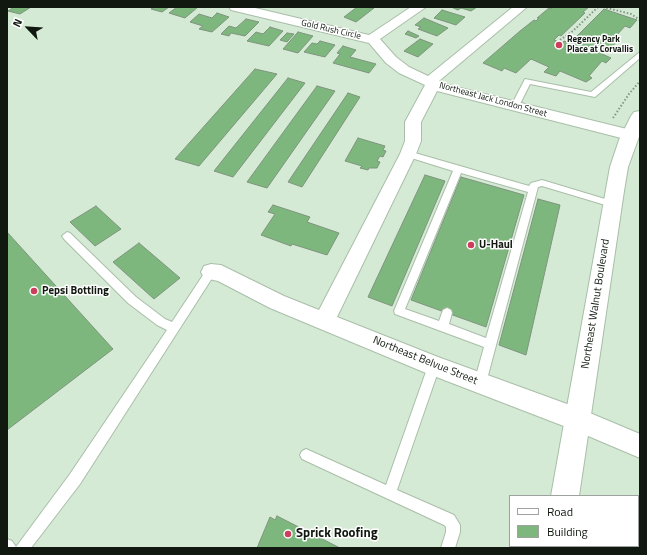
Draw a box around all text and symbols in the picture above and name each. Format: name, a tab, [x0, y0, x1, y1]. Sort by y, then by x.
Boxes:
north arrow	[8, 8, 48, 48]
text: N	[8, 16, 26, 30]
street label: Gold Rush Circle	[300, 18, 362, 42]
place label: Regency Park Place at Corvallis	[567, 35, 633, 56]
marker: Regency Park Place at Corvallis	[554, 40, 564, 50]
street label: Northeast Jack London Street	[438, 80, 548, 120]
place label: U-Haul	[479, 238, 513, 252]
street label: Northeast Walnut Boulevard	[579, 238, 613, 370]
marker: U-Haul	[466, 240, 476, 250]
place label: Pepsi Bottling	[42, 284, 109, 298]
marker: Pepsi Bottling	[29, 286, 39, 296]
street label: Northeast Belvue Street	[371, 334, 479, 388]
legend	[509, 495, 639, 547]
text: Road	[547, 502, 573, 521]
text: Building	[547, 522, 588, 541]
place label: Sprick Roofing	[296, 526, 378, 542]
marker: Sprick Roofing	[283, 529, 293, 539]

